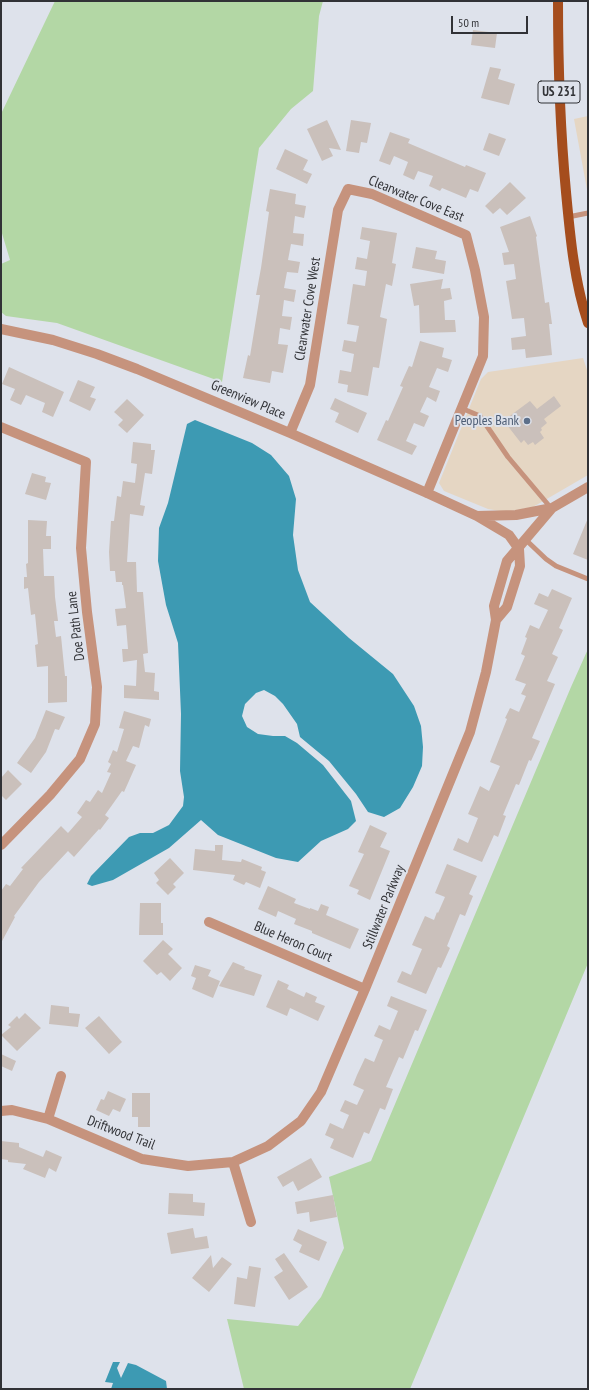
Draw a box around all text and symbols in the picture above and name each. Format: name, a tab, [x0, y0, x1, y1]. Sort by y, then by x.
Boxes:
scale bar	[453, 8, 530, 34]
text: 50 m	[458, 15, 479, 30]
road number: US 231	[538, 81, 580, 103]
street label: Clearwater Cove East	[366, 172, 466, 226]
street label: Clearwater Cove West	[292, 256, 324, 362]
street label: Greenview Place	[208, 377, 288, 423]
place label: Peoples Bank	[455, 413, 519, 429]
marker: Peoples Bank	[522, 416, 532, 426]
street label: Doe Path Lane	[63, 590, 89, 662]
street label: Stillwater Parkway	[359, 862, 409, 952]
street label: Blue Heron Court	[251, 918, 335, 966]
street label: Driftwood Trail	[85, 1112, 157, 1154]

